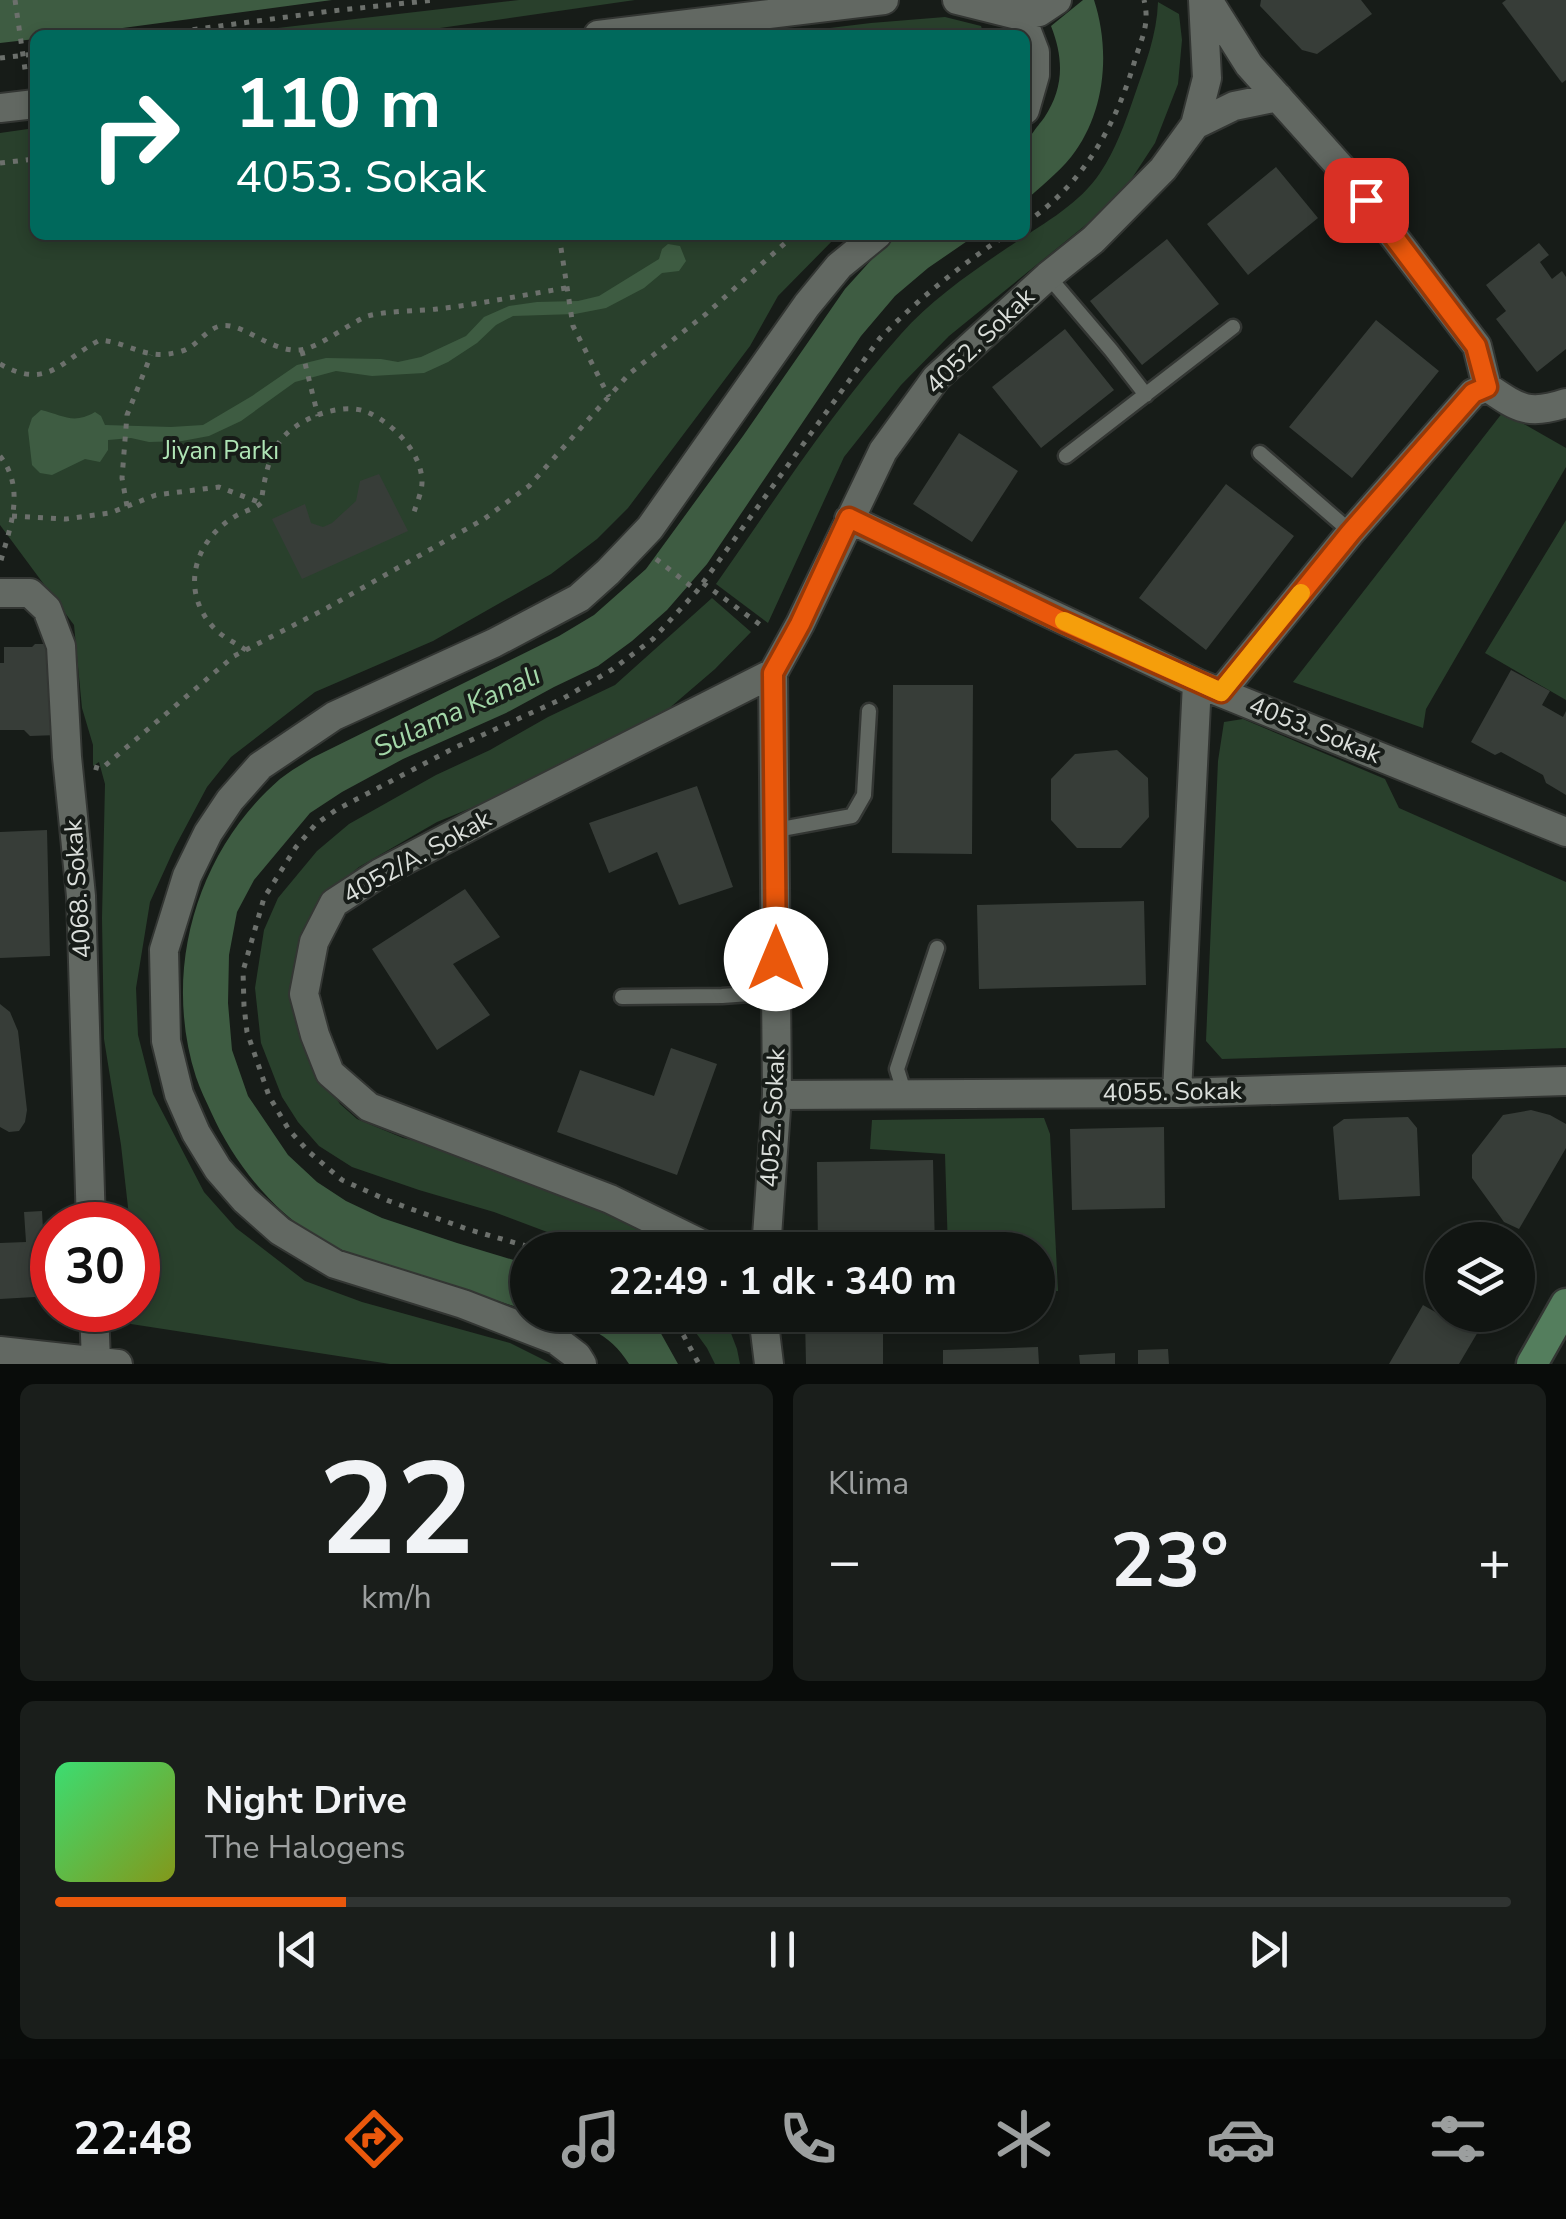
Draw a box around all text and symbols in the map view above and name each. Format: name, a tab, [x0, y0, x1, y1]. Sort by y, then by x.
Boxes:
text: 110 m	[235, 56, 441, 152]
icon: right	[70, 70, 200, 200]
text: 4053. Sokak	[235, 147, 486, 208]
pin	[1324, 158, 1409, 243]
icon: arrive	[1339, 173, 1394, 228]
street label: 4052. Sokak	[918, 280, 1042, 402]
park label: Jiyan Parkı	[162, 434, 279, 468]
water label: Sulama Kanalı	[367, 656, 547, 766]
street label: 4053. Sokak	[1244, 688, 1387, 772]
street label: 4052/A. Sokak	[337, 802, 498, 912]
street label: 4068. Sokak	[56, 818, 100, 960]
position arrow	[724, 907, 828, 1011]
street label: 4052. Sokak	[752, 1047, 794, 1189]
street label: 4055. Sokak	[1102, 1074, 1243, 1110]
speed limit sign: 30	[30, 1202, 160, 1332]
map controls	[1425, 1222, 1535, 1332]
button: layers	[1425, 1222, 1535, 1332]
text: 22:49 · 1 dk · 340 m	[608, 1256, 957, 1307]
text: 22	[318, 1422, 475, 1599]
text: Klima	[828, 1462, 909, 1505]
text: 23°	[1110, 1510, 1229, 1612]
text: −	[828, 1524, 861, 1599]
text: +	[1478, 1524, 1511, 1599]
text: km/h	[361, 1576, 432, 1619]
text: Night Drive	[205, 1775, 407, 1826]
text: The Halogens	[205, 1826, 405, 1869]
icon: previous	[270, 1922, 325, 1977]
icon: pause	[755, 1922, 810, 1977]
icon: next	[1241, 1922, 1296, 1977]
icon: directions	[339, 2104, 409, 2174]
icon: music	[556, 2104, 626, 2174]
icon: phone	[773, 2104, 843, 2174]
icon: climate	[989, 2104, 1059, 2174]
icon: car	[1206, 2104, 1276, 2174]
icon: filters	[1423, 2104, 1493, 2174]
text: 22:48	[73, 2109, 193, 2170]

